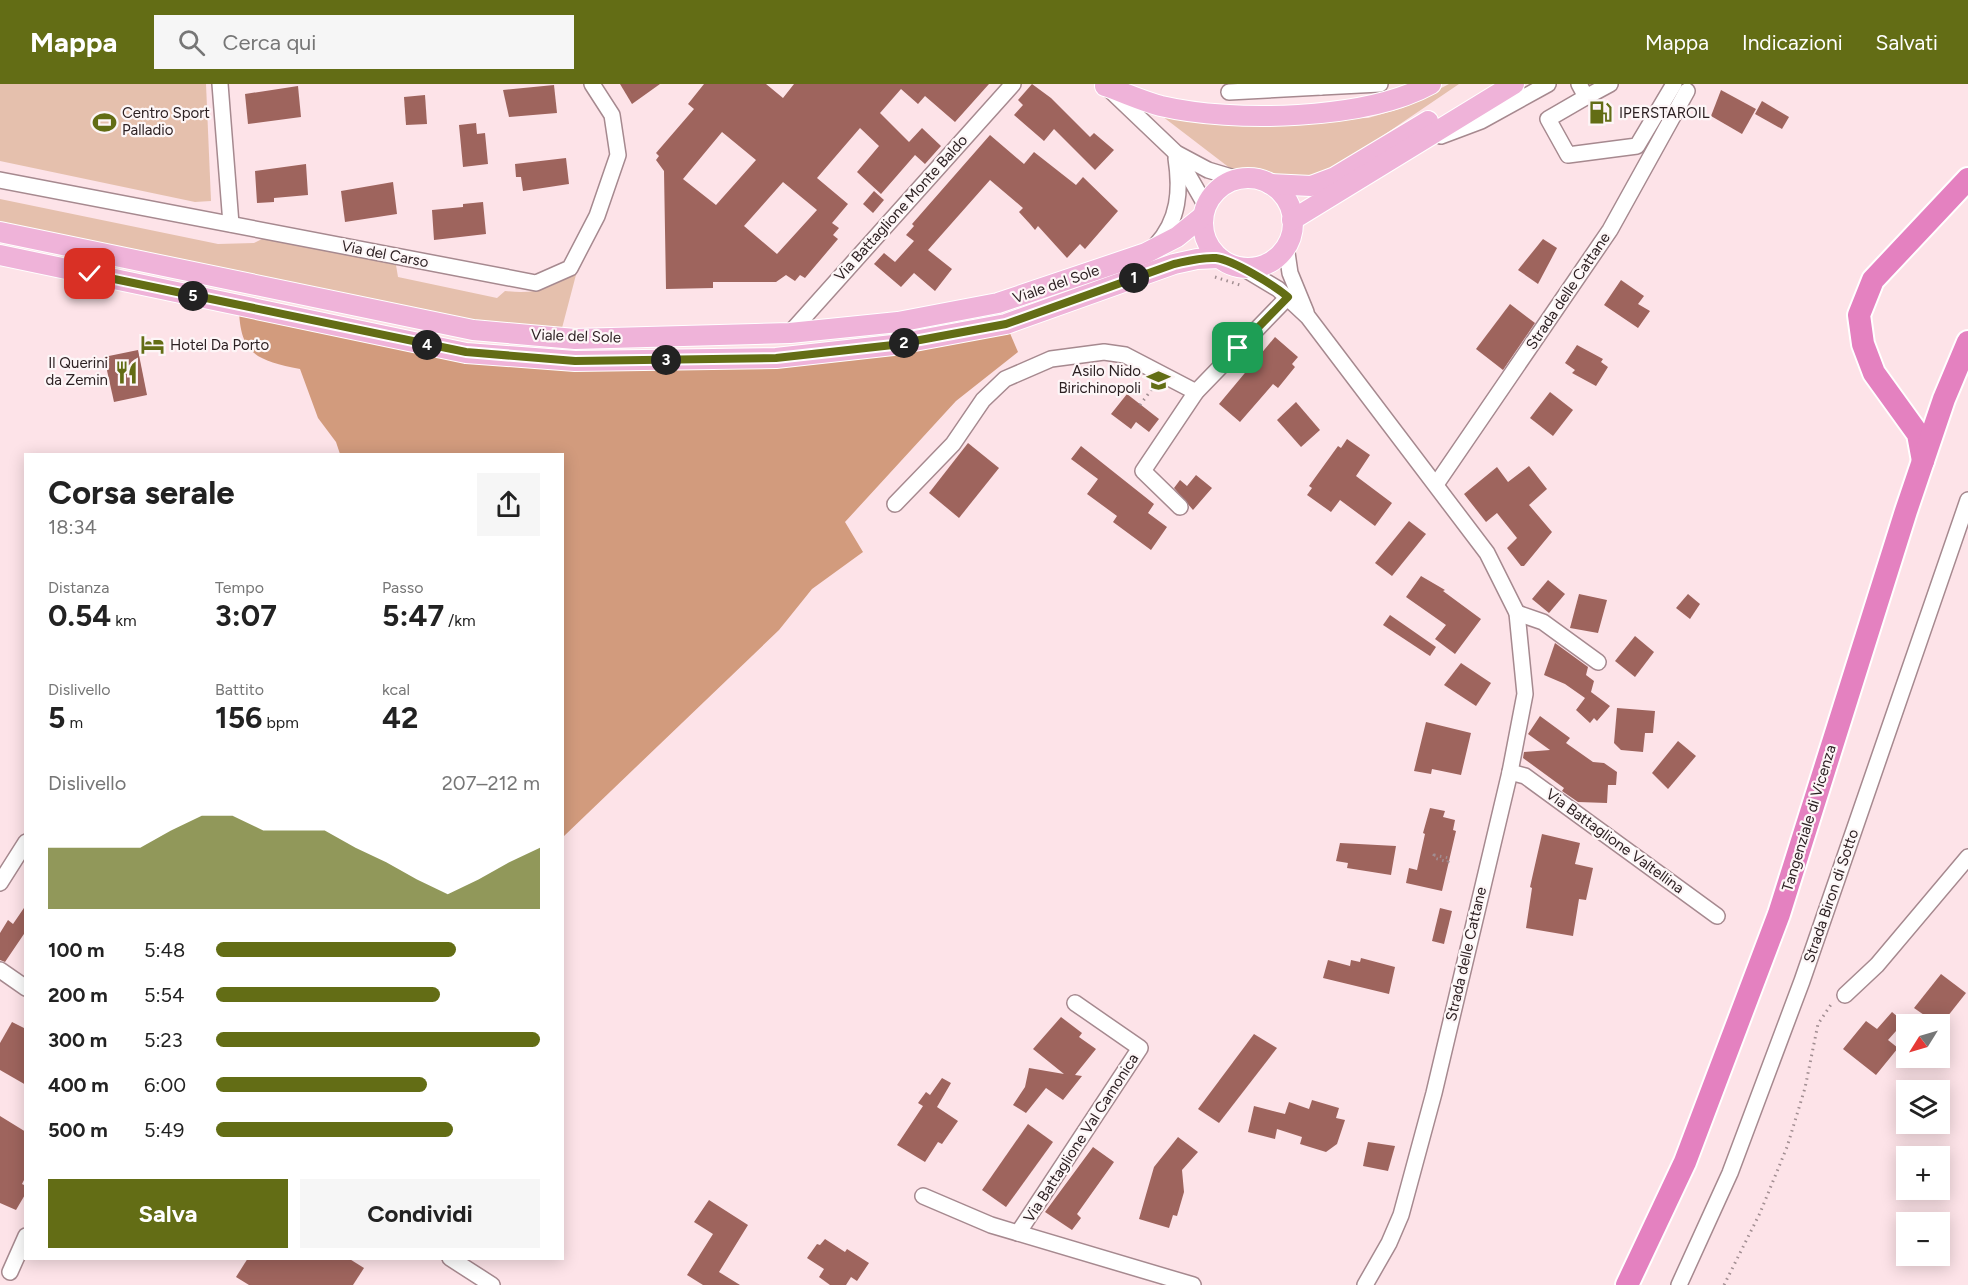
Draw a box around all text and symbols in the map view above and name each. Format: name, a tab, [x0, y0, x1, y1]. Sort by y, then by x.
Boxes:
search box	[154, 15, 574, 69]
text: Mappa	[30, 25, 118, 59]
icon: search	[175, 26, 208, 59]
text: Cerca qui	[223, 29, 316, 56]
text: Mappa	[1645, 30, 1709, 55]
text: Indicazioni	[1742, 30, 1843, 55]
text: Salvati	[1876, 30, 1938, 55]
fuel station icon: IPERSTAROIL	[1588, 100, 1614, 126]
place label: Centro Sport Palladio	[122, 104, 210, 139]
place label: IPERSTAROIL	[1619, 104, 1710, 122]
sports icon: Centro Sport Palladio	[91, 109, 117, 135]
street label: Via Battaglione Monte Baldo	[831, 131, 972, 285]
street label: Strada delle Cattane	[1522, 229, 1614, 353]
street label: Via del Carso	[340, 237, 430, 271]
pin	[64, 248, 115, 299]
icon: check	[73, 257, 106, 290]
street label: Viale del Sole	[1010, 261, 1102, 307]
pin: 1	[1119, 263, 1149, 293]
text: 1	[1131, 268, 1137, 287]
pin: 5	[178, 281, 208, 311]
text: 5	[188, 286, 198, 305]
pin	[1212, 322, 1263, 373]
street label: Viale del Sole	[531, 325, 621, 347]
pin: 2	[889, 328, 919, 358]
pin: 4	[412, 330, 442, 360]
icon: arrive	[1221, 331, 1254, 364]
hotel icon: Hotel Da Porto	[139, 332, 165, 358]
text: 2	[899, 333, 909, 352]
text: 4	[422, 335, 432, 354]
place label: Hotel Da Porto	[170, 336, 269, 354]
pin: 3	[651, 345, 681, 375]
text: 3	[662, 350, 670, 369]
place label: Il Querini da Zemin	[45, 354, 108, 389]
restaurant icon: Il Querini da Zemin	[113, 359, 139, 385]
place label: Asilo Nido Birichinopoli	[1058, 362, 1141, 397]
school or university icon: Asilo Nido Birichinopoli	[1146, 367, 1172, 393]
text: Corsa serale	[48, 473, 235, 512]
button: share	[477, 473, 540, 536]
text: 18:34	[48, 515, 97, 539]
text: Distanza	[48, 578, 109, 597]
text: Tempo	[215, 578, 264, 597]
text: Passo	[382, 578, 423, 597]
text: 0.54	[48, 597, 111, 634]
text: 3:07	[215, 597, 277, 634]
text: 5:47	[382, 597, 444, 634]
text: km	[111, 611, 137, 630]
text: /km	[444, 611, 476, 630]
text: Dislivello	[48, 680, 111, 699]
text: Battito	[215, 680, 264, 699]
text: kcal	[382, 680, 410, 699]
text: 5	[48, 699, 65, 736]
text: 156	[215, 699, 263, 736]
text: 42	[382, 699, 418, 736]
text: m	[65, 713, 83, 732]
text: bpm	[263, 713, 299, 732]
street label: Tangenziale di Vicenza	[1778, 743, 1840, 893]
text: Dislivello	[48, 771, 126, 795]
text: 207–212 m	[442, 771, 540, 795]
street label: Via Battaglione Valtellina	[1542, 785, 1688, 897]
street label: Strada Biron di Sotto	[1800, 827, 1862, 965]
street label: Strada delle Cattane	[1442, 885, 1490, 1023]
text: 100 m	[48, 938, 105, 962]
text: 5:48	[144, 938, 185, 962]
text: 200 m	[48, 983, 108, 1007]
text: 5:54	[144, 983, 184, 1007]
north arrow	[1896, 1014, 1950, 1068]
map controls	[1896, 1014, 1950, 1266]
text: 300 m	[48, 1028, 107, 1052]
text: 5:23	[144, 1028, 183, 1052]
street label: Via Battaglione Val Camonica	[1020, 1050, 1142, 1226]
text: 400 m	[48, 1073, 109, 1097]
text: 6:00	[144, 1073, 186, 1097]
button: layers	[1896, 1080, 1950, 1134]
text: 500 m	[48, 1118, 108, 1142]
text: 5:49	[144, 1118, 184, 1142]
button: +	[1896, 1146, 1950, 1200]
button: Salva	[48, 1179, 288, 1248]
button: Condividi	[300, 1179, 540, 1248]
button: −	[1896, 1212, 1950, 1266]

